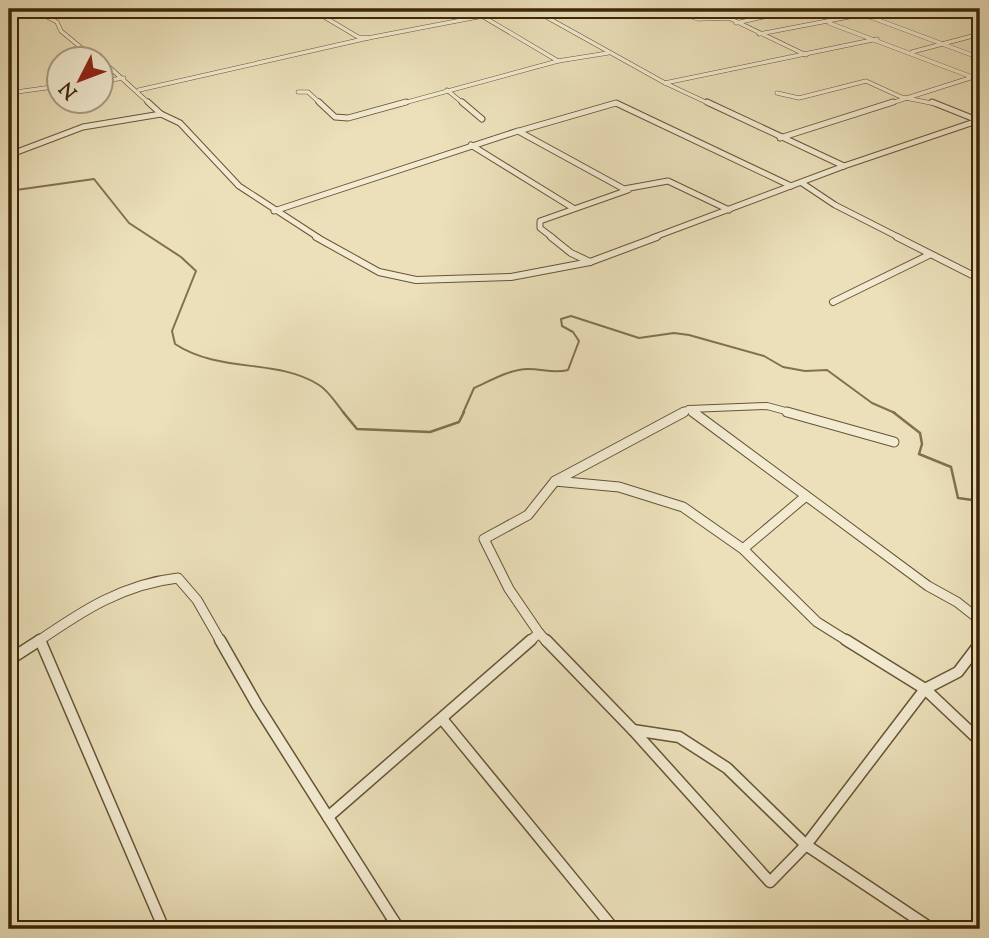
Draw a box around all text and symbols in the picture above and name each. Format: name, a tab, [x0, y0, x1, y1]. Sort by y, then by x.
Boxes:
north arrow	[46, 46, 116, 116]
text: N	[54, 75, 84, 104]

